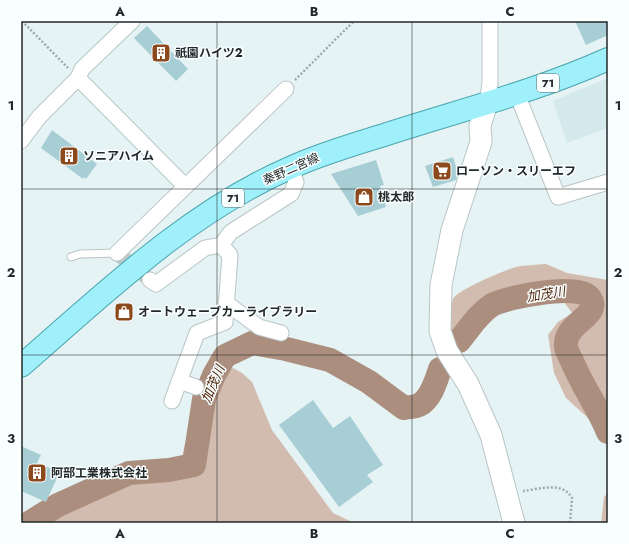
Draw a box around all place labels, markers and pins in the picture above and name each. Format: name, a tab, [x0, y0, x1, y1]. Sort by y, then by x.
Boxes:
building icon: 祇園ハイツ2	[150, 42, 172, 64]
place label: 祇園ハイツ2	[175, 44, 243, 62]
building icon: ソニアハイム	[58, 145, 80, 167]
place label: ソニアハイム	[83, 147, 154, 165]
supermarket icon: ローソン・スリーエフ	[431, 160, 453, 182]
place label: ローソン・スリーエフ	[456, 162, 576, 180]
shop icon: 桃太郎	[353, 186, 375, 208]
place label: 桃太郎	[378, 188, 414, 206]
shop icon: オートウェーブカーライブラリー	[113, 301, 135, 323]
place label: オートウェーブカーライブラリー	[138, 303, 317, 321]
building icon: 阿部工業株式会社	[26, 462, 48, 484]
place label: 阿部工業株式会社	[51, 464, 147, 482]

